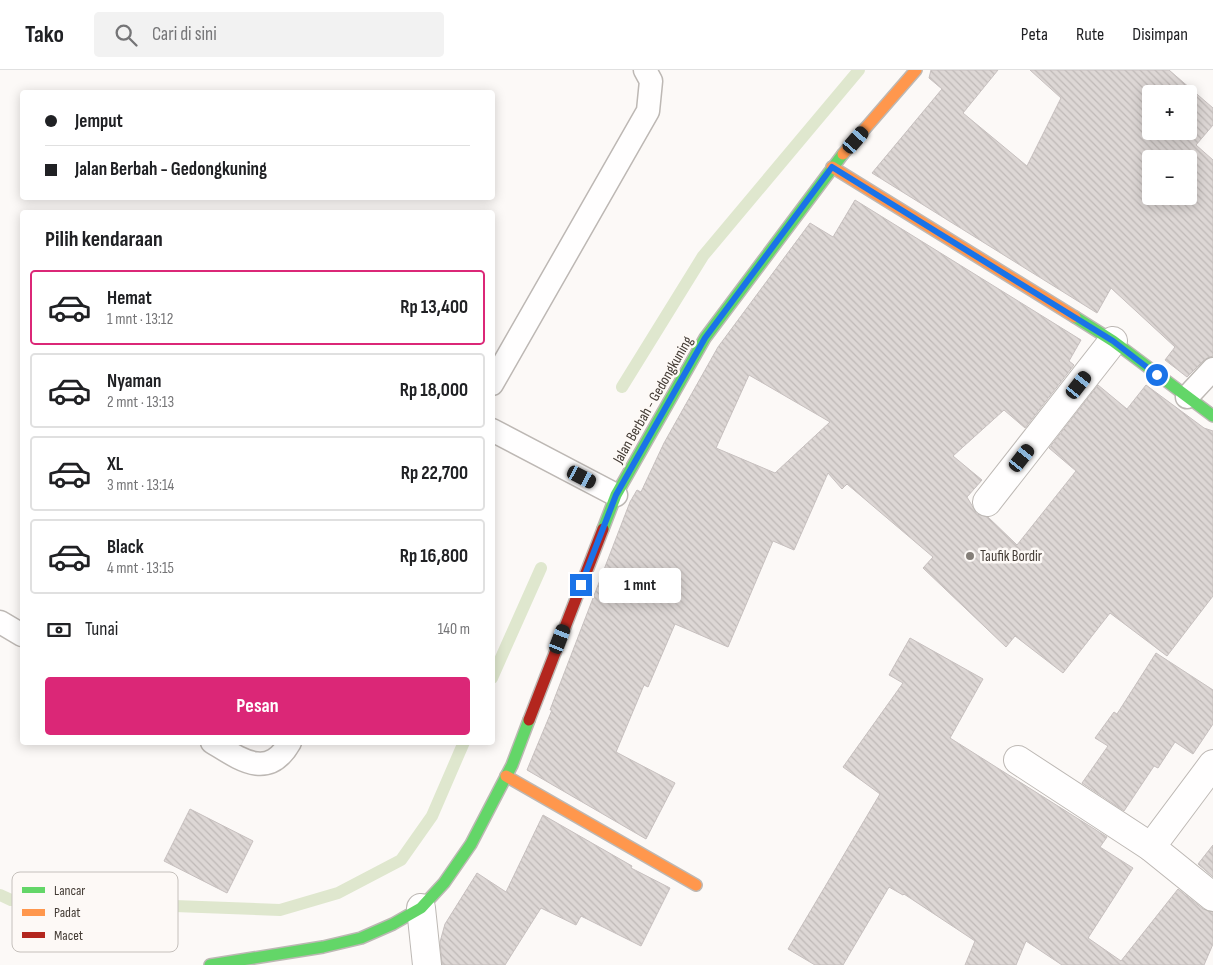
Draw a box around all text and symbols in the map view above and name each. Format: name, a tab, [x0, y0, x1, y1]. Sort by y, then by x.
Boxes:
search box	[94, 12, 444, 57]
text: Tako	[25, 20, 64, 49]
icon: search	[112, 21, 140, 49]
text: Cari di sini	[152, 23, 217, 46]
text: Peta	[1021, 24, 1048, 45]
text: Rute	[1076, 24, 1104, 45]
text: Disimpan	[1132, 24, 1188, 45]
map controls	[1142, 85, 1197, 205]
button: +	[1142, 85, 1197, 140]
text: Jemput	[75, 110, 123, 133]
car	[840, 124, 871, 156]
button: −	[1142, 150, 1197, 205]
text: Jalan Berbah - Gedongkuning	[75, 158, 267, 181]
text: Pilih kendaraan	[45, 226, 163, 253]
icon: car	[47, 285, 92, 330]
text: Hemat	[107, 287, 152, 310]
text: Rp 13,400	[400, 296, 468, 319]
text: 1 mnt · 13:12	[107, 310, 173, 329]
street label: Jalan Berbah - Gedongkuning	[608, 333, 697, 468]
route start	[1146, 364, 1168, 386]
icon: car	[47, 368, 92, 413]
car	[1063, 369, 1094, 401]
text: Nyaman	[107, 370, 161, 393]
text: Rp 18,000	[400, 379, 468, 402]
text: 2 mnt · 13:13	[107, 393, 174, 412]
car	[1006, 442, 1037, 474]
icon: car	[47, 451, 92, 496]
text: XL	[107, 453, 123, 476]
text: Rp 22,700	[401, 462, 468, 485]
car	[565, 464, 598, 490]
text: 3 mnt · 13:14	[107, 476, 174, 495]
icon: car	[47, 534, 92, 579]
text: Black	[107, 536, 144, 559]
text: Rp 16,800	[400, 545, 468, 568]
place label: Taufik Bordir	[980, 547, 1043, 566]
marker: Taufik Bordir	[964, 550, 976, 562]
text: 4 mnt · 13:15	[107, 559, 174, 578]
callout: 1 mnt	[598, 568, 681, 602]
route end	[570, 574, 592, 596]
text: 1 mnt	[624, 576, 656, 595]
icon: cash	[45, 616, 73, 644]
text: Tunai	[85, 618, 118, 641]
text: 140 m	[438, 620, 470, 639]
car	[547, 622, 572, 656]
button: Pesan	[45, 677, 470, 735]
legend	[12, 872, 178, 952]
text: Lancar	[54, 882, 85, 899]
text: Padat	[54, 904, 81, 921]
text: Macet	[54, 927, 83, 944]

